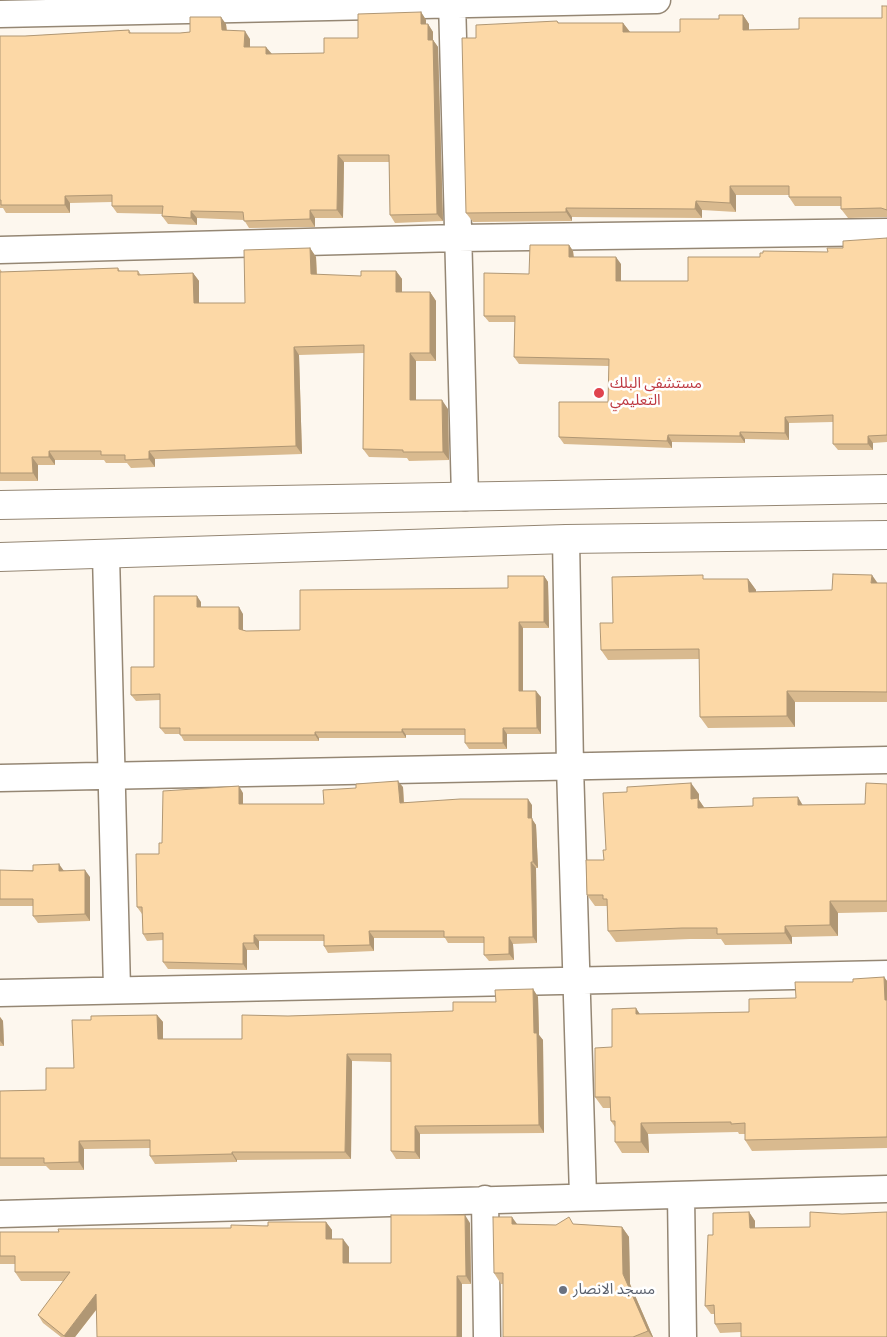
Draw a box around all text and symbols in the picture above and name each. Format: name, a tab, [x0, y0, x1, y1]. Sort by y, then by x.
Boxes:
place label: مستشفى البلك التعليمي	[610, 375, 702, 410]
marker: مستشفى البلك التعليمي	[592, 386, 606, 400]
place label: مسجد الانصار	[573, 1281, 655, 1299]
marker: مسجد الانصار	[557, 1284, 569, 1296]

